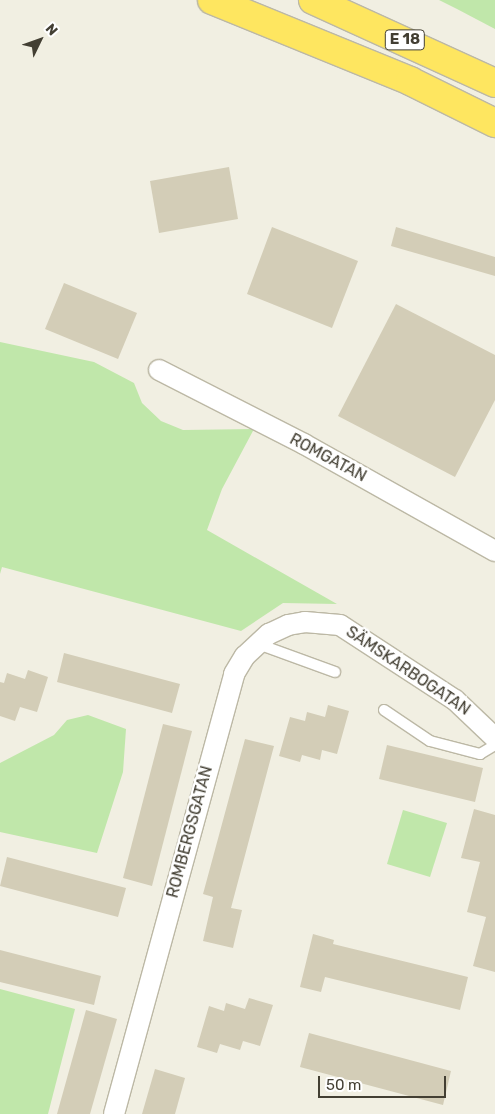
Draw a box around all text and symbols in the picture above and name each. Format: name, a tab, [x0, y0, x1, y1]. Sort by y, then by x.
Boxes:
north arrow	[15, 15, 65, 65]
text: N	[42, 20, 61, 39]
road number: E 18	[384, 28, 426, 52]
street label: ROMGATAN	[286, 430, 370, 486]
street label: SÄMSKARBOGATAN	[342, 622, 474, 720]
street label: ROMBERGSGATAN	[163, 764, 217, 900]
scale bar	[320, 1066, 448, 1098]
text: 50 m	[326, 1076, 361, 1094]

